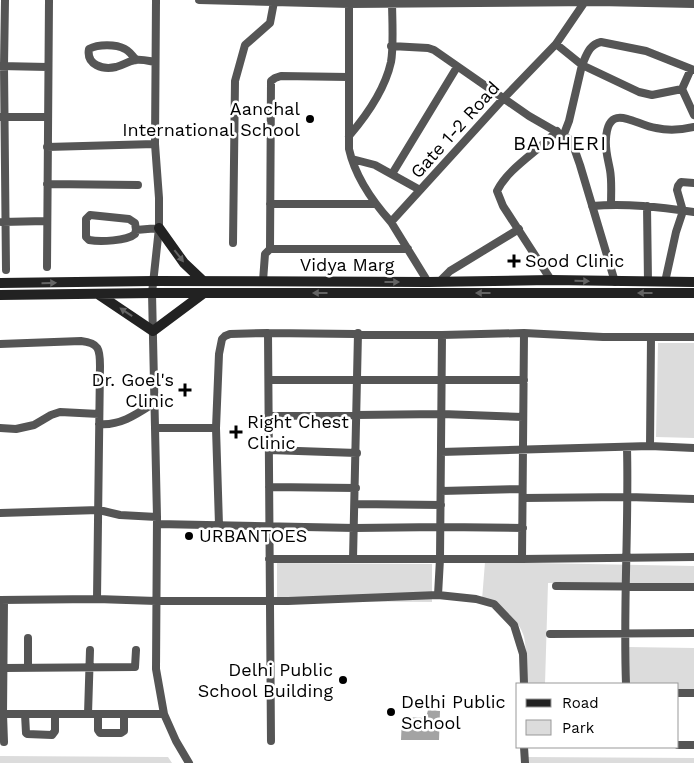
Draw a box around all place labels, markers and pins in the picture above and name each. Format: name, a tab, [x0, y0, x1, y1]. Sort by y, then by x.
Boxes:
place label: Aanchal International School	[122, 98, 300, 140]
marker: Aanchal International School	[304, 113, 316, 125]
place label: Sood Clinic	[525, 250, 624, 271]
marker: Sood Clinic	[507, 254, 521, 268]
place label: Dr. Goel's Clinic	[92, 369, 174, 411]
marker: Dr. Goel's Clinic	[178, 383, 192, 397]
place label: Right Chest Clinic	[247, 411, 349, 453]
marker: Right Chest Clinic	[229, 425, 243, 439]
place label: URBANTOES	[199, 525, 307, 546]
marker: URBANTOES	[183, 530, 195, 542]
place label: Delhi Public School Building	[198, 659, 333, 701]
marker: Delhi Public School Building	[337, 674, 349, 686]
place label: Delhi Public School	[401, 691, 506, 733]
marker: Delhi Public School	[385, 706, 397, 718]

